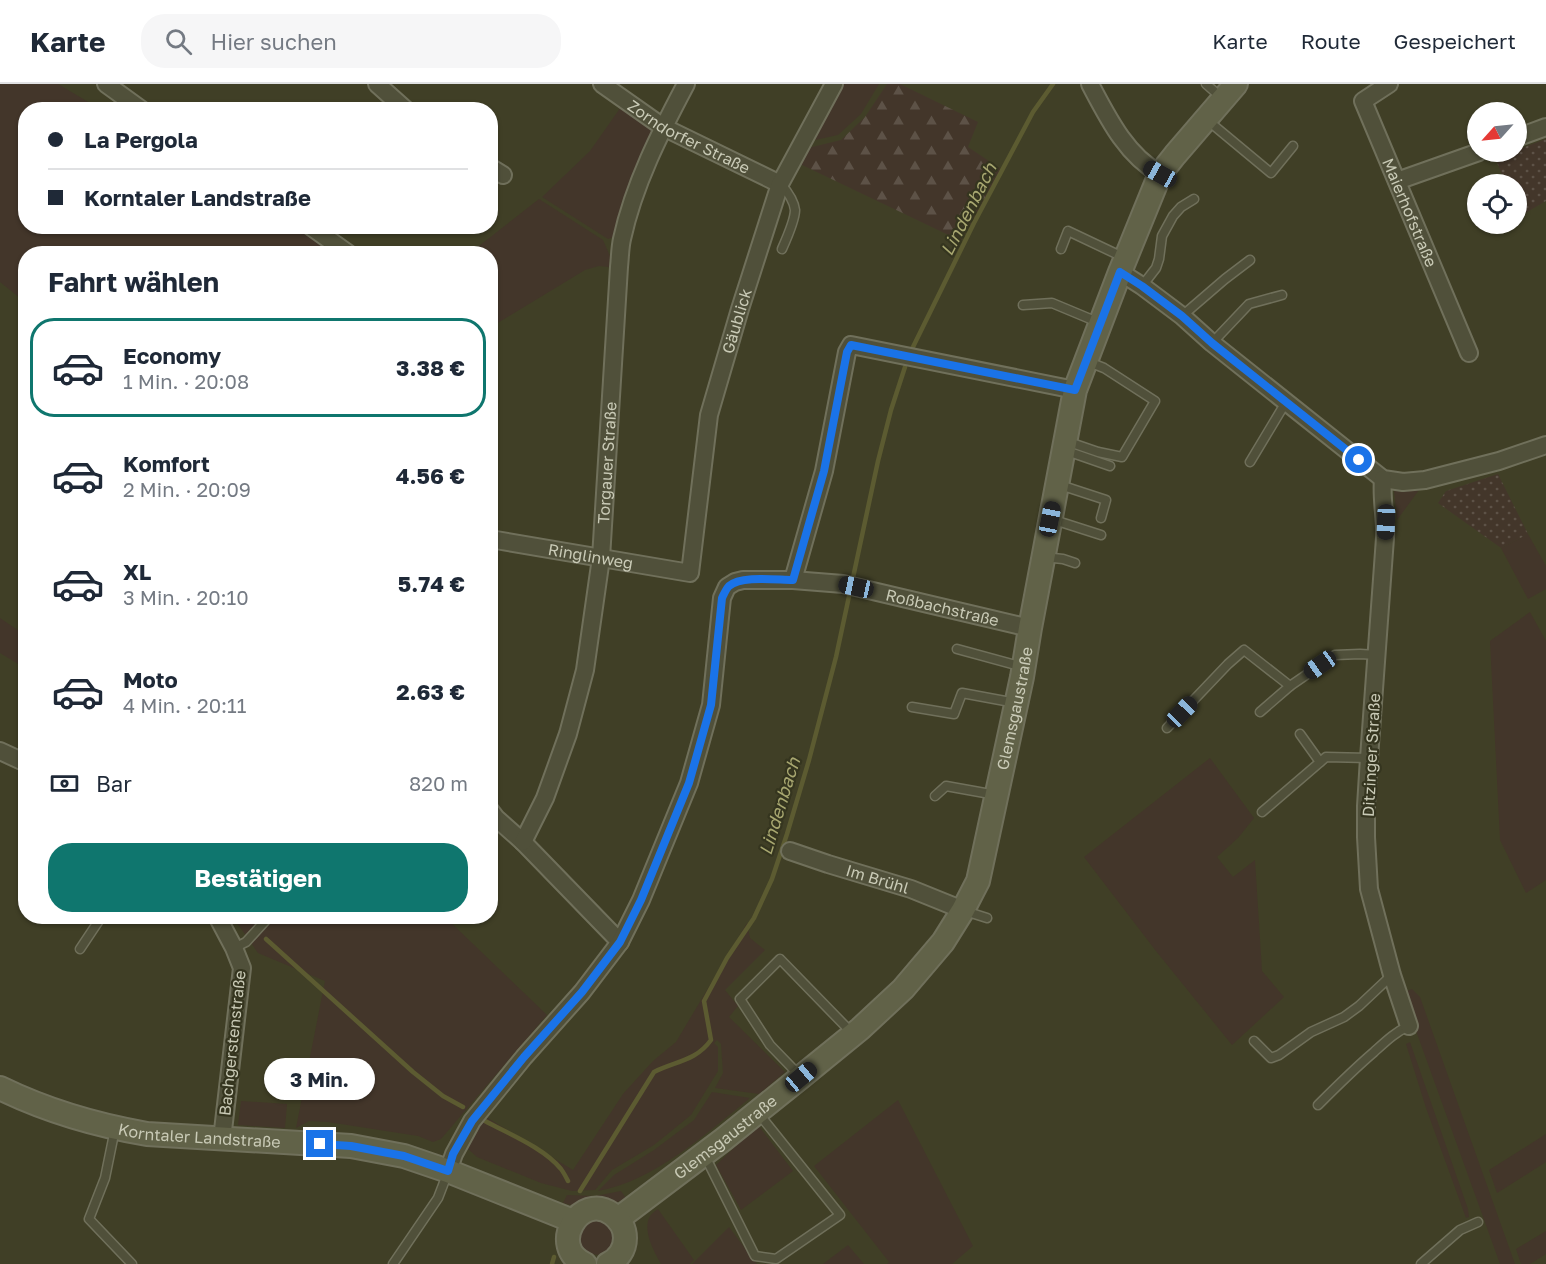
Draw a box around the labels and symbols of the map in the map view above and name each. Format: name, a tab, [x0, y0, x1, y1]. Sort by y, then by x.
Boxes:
street label: Zorndorfer Straße	[624, 95, 753, 178]
north arrow	[1467, 102, 1527, 162]
street label: Maierhofstraße	[1378, 155, 1442, 270]
car	[1140, 157, 1180, 191]
water label: Lindenbach	[935, 158, 1001, 259]
street label: Gäublick	[717, 286, 756, 356]
street label: Torgauer Straße	[593, 401, 621, 524]
route start	[1345, 446, 1372, 473]
car	[1038, 500, 1062, 538]
car	[1376, 504, 1396, 540]
street label: Ringlinweg	[547, 539, 635, 573]
car	[837, 574, 875, 600]
street label: Roßbachstraße	[884, 584, 1001, 630]
street label: Glemsgaustraße	[992, 645, 1037, 772]
car	[1300, 647, 1340, 683]
car	[1163, 693, 1201, 731]
street label: Ditzinger Straße	[1358, 693, 1384, 817]
water label: Lindenbach	[754, 754, 805, 857]
street label: Im Brühl	[844, 860, 912, 898]
street label: Bachgerstenstraße	[214, 969, 250, 1117]
callout: 3 Min.	[264, 1057, 376, 1099]
car	[781, 1059, 821, 1095]
street label: Glemsgaustraße	[670, 1091, 781, 1183]
street label: Korntaler Landstraße	[116, 1119, 281, 1152]
route end	[306, 1130, 333, 1157]

